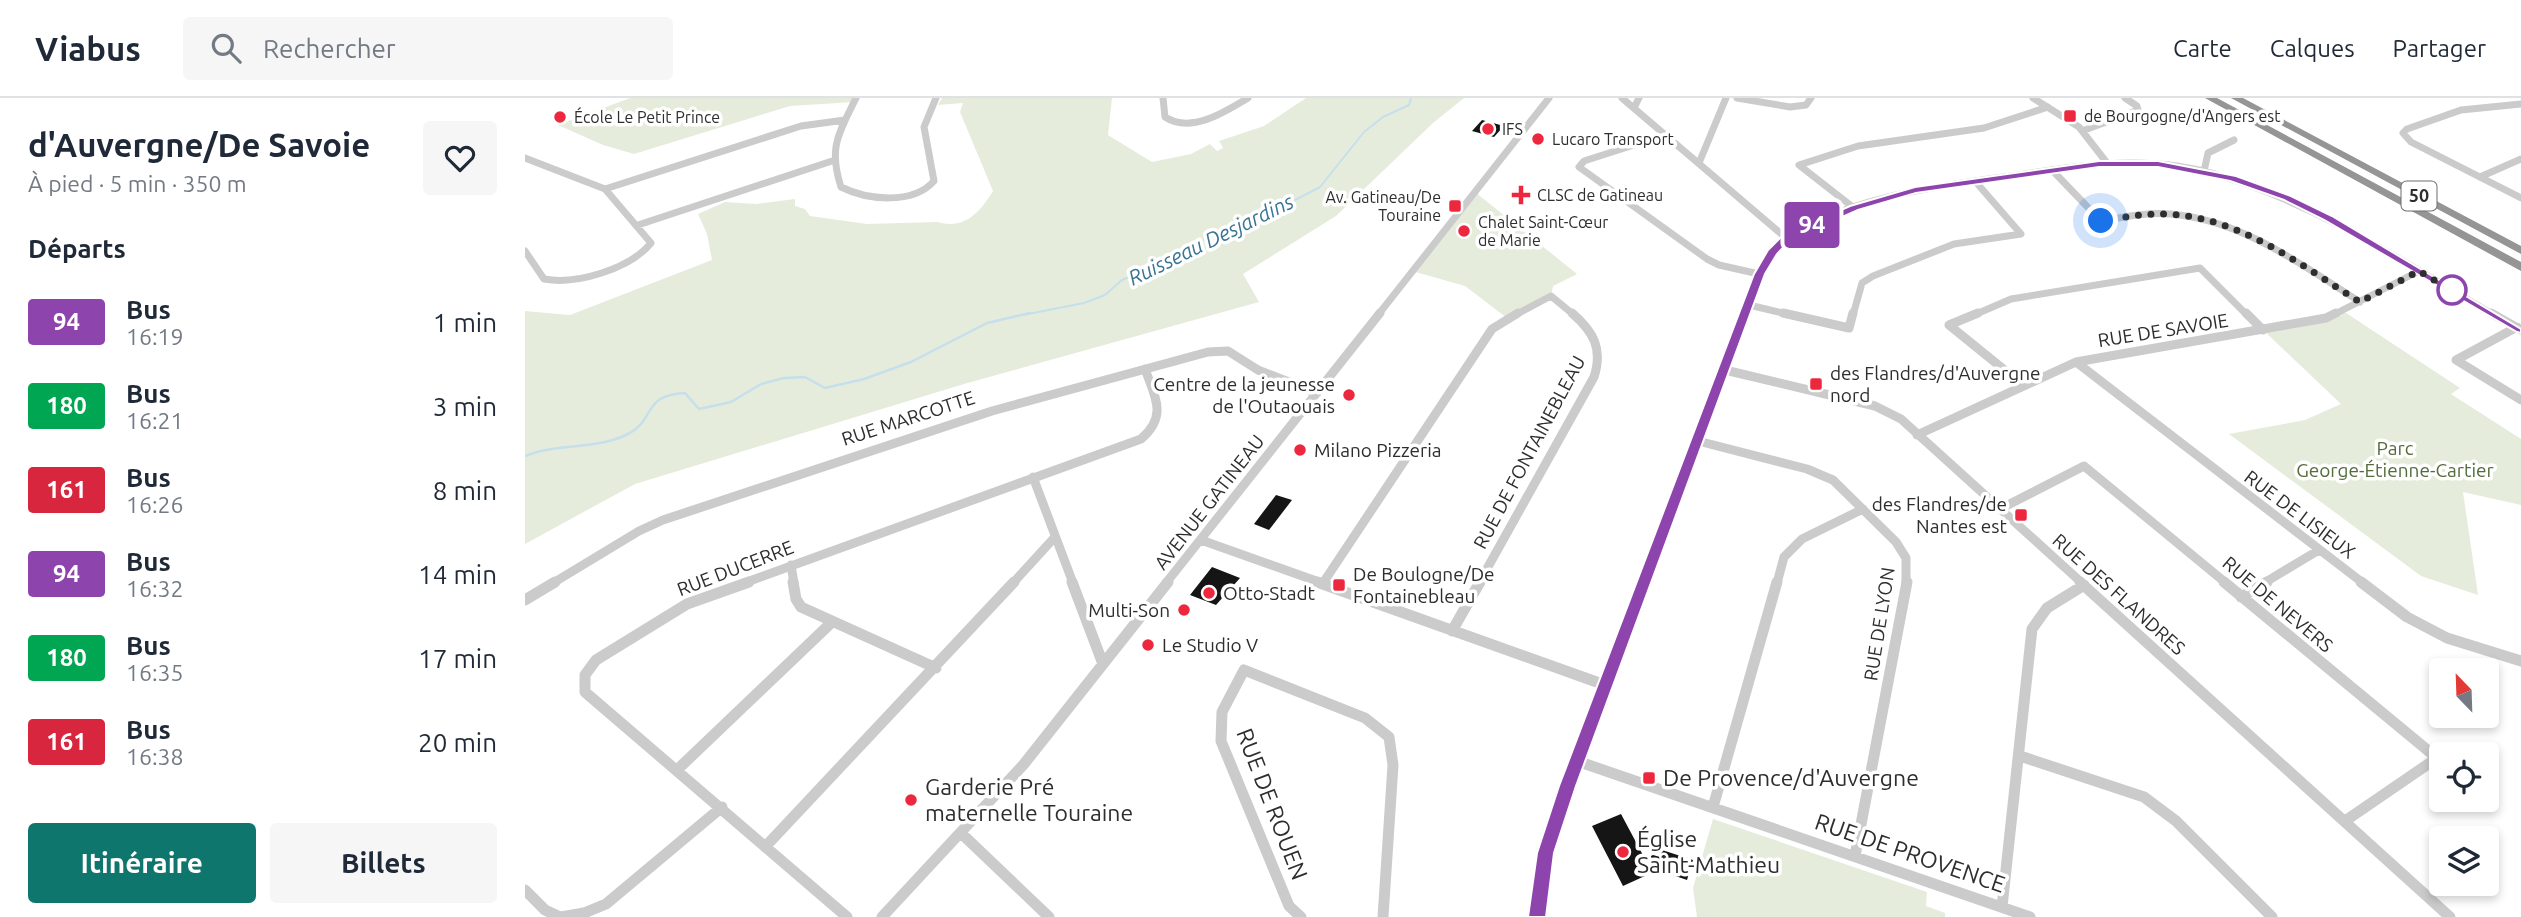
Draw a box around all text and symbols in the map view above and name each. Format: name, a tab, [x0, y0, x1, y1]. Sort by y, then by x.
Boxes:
search box	[183, 17, 673, 80]
icon: search	[207, 29, 245, 67]
text: Viabus	[35, 30, 141, 67]
text: Rechercher	[263, 34, 396, 63]
text: Carte	[2173, 35, 2232, 62]
text: Calques	[2270, 35, 2355, 62]
text: Partager	[2393, 35, 2486, 62]
place label: École Le Petit Prince	[574, 106, 720, 126]
place label: de Bourgogne/d'Angers est	[2084, 107, 2281, 125]
marker: de Bourgogne/d'Angers est	[2062, 108, 2078, 124]
marker: École Le Petit Prince	[552, 109, 568, 125]
place label: IFS	[1502, 120, 1523, 138]
button: heart	[423, 121, 497, 195]
marker: IFS	[1480, 121, 1496, 137]
text: d'Auvergne/De Savoie	[28, 126, 370, 163]
place label: Lucaro Transport	[1552, 130, 1674, 148]
marker: Lucaro Transport	[1530, 131, 1546, 147]
text: À pied · 5 min · 350 m	[28, 171, 247, 196]
road number: 50	[2401, 182, 2437, 211]
marker: CLSC de Gatineau	[1511, 185, 1531, 205]
place label: CLSC de Gatineau	[1537, 186, 1663, 204]
place label: Av. Gatineau/De Touraine	[1325, 188, 1441, 224]
water label: Ruisseau Desjardins	[1124, 189, 1297, 290]
marker: Av. Gatineau/De Touraine	[1447, 198, 1463, 214]
line badge: 94	[1781, 202, 1843, 248]
your location	[2083, 203, 2118, 238]
text: 94	[1798, 211, 1826, 238]
place label: Chalet Saint-Cœur de Marie	[1478, 213, 1608, 249]
marker: Chalet Saint-Cœur de Marie	[1456, 223, 1472, 239]
text: Départs	[28, 234, 126, 263]
unlabelled marker	[2437, 275, 2467, 305]
text: Bus	[126, 295, 171, 324]
text: 94	[53, 308, 80, 335]
text: 1 min	[433, 308, 497, 337]
street label: RUE DE SAVOIE	[2096, 309, 2230, 351]
text: 16:19	[126, 324, 184, 349]
street label: RUE DE FONTAINEBLEAU	[1469, 352, 1589, 552]
place label: des Flandres/d'Auvergne nord	[1830, 362, 2040, 406]
place label: Centre de la jeunesse de l'Outaouais	[1153, 373, 1335, 417]
marker: des Flandres/d'Auvergne nord	[1808, 376, 1824, 392]
text: Bus	[126, 379, 171, 408]
street label: RUE MARCOTTE	[839, 386, 977, 450]
marker: Centre de la jeunesse de l'Outaouais	[1341, 387, 1357, 403]
text: 180	[46, 392, 87, 419]
text: 3 min	[433, 392, 497, 421]
text: 16:21	[126, 408, 184, 433]
street label: AVENUE GATINEAU	[1150, 430, 1268, 574]
park label: Parc George-Étienne-Cartier	[2296, 437, 2494, 481]
place label: Milano Pizzeria	[1314, 439, 1442, 461]
marker: Milano Pizzeria	[1292, 442, 1308, 458]
text: Bus	[126, 463, 171, 492]
street label: RUE DE LISIEUX	[2240, 465, 2360, 563]
text: 161	[46, 476, 87, 503]
text: 8 min	[433, 476, 497, 505]
text: 16:26	[126, 492, 184, 517]
place label: des Flandres/de Nantes est	[1872, 493, 2008, 537]
marker: des Flandres/de Nantes est	[2013, 507, 2029, 523]
street label: RUE DES FLANDRES	[2048, 529, 2190, 659]
street label: RUE DUCERRE	[674, 536, 796, 600]
text: Bus	[126, 547, 171, 576]
street label: RUE DE NEVERS	[2218, 552, 2338, 656]
text: 94	[53, 560, 80, 587]
text: 14 min	[418, 560, 497, 589]
place label: De Boulogne/De Fontainebleau	[1353, 563, 1495, 607]
street label: RUE DE LYON	[1859, 566, 1899, 682]
text: 16:32	[126, 576, 184, 601]
marker: De Boulogne/De Fontainebleau	[1331, 577, 1347, 593]
place label: Otto-Stadt	[1223, 582, 1316, 604]
marker: Otto-Stadt	[1201, 585, 1217, 601]
place label: Multi-Son	[1088, 599, 1170, 621]
marker: Multi-Son	[1176, 602, 1192, 618]
text: Bus	[126, 631, 171, 660]
place label: Le Studio V	[1162, 634, 1258, 656]
marker: Le Studio V	[1140, 637, 1156, 653]
text: 180	[46, 644, 87, 671]
text: 17 min	[418, 644, 497, 673]
north arrow	[2429, 658, 2499, 728]
map controls	[2429, 658, 2499, 896]
text: 16:35	[126, 660, 184, 685]
text: Bus	[126, 715, 171, 744]
street label: RUE DE ROUEN	[1232, 725, 1313, 883]
text: 161	[46, 728, 87, 755]
text: 20 min	[418, 728, 497, 757]
button: locate	[2429, 742, 2499, 812]
text: 16:38	[126, 744, 184, 769]
place label: De Provence/d'Auvergne	[1663, 765, 1919, 790]
marker: De Provence/d'Auvergne	[1641, 770, 1657, 786]
place label: Garderie Pré maternelle Touraine	[925, 774, 1133, 825]
marker: Garderie Pré maternelle Touraine	[903, 792, 919, 808]
street label: RUE DE PROVENCE	[1812, 808, 2008, 897]
button: Itinéraire	[28, 823, 256, 903]
button: Billets	[270, 823, 497, 903]
place label: Église Saint-Mathieu	[1637, 825, 1780, 877]
button: layers	[2429, 826, 2499, 896]
marker: Église Saint-Mathieu	[1615, 844, 1631, 860]

